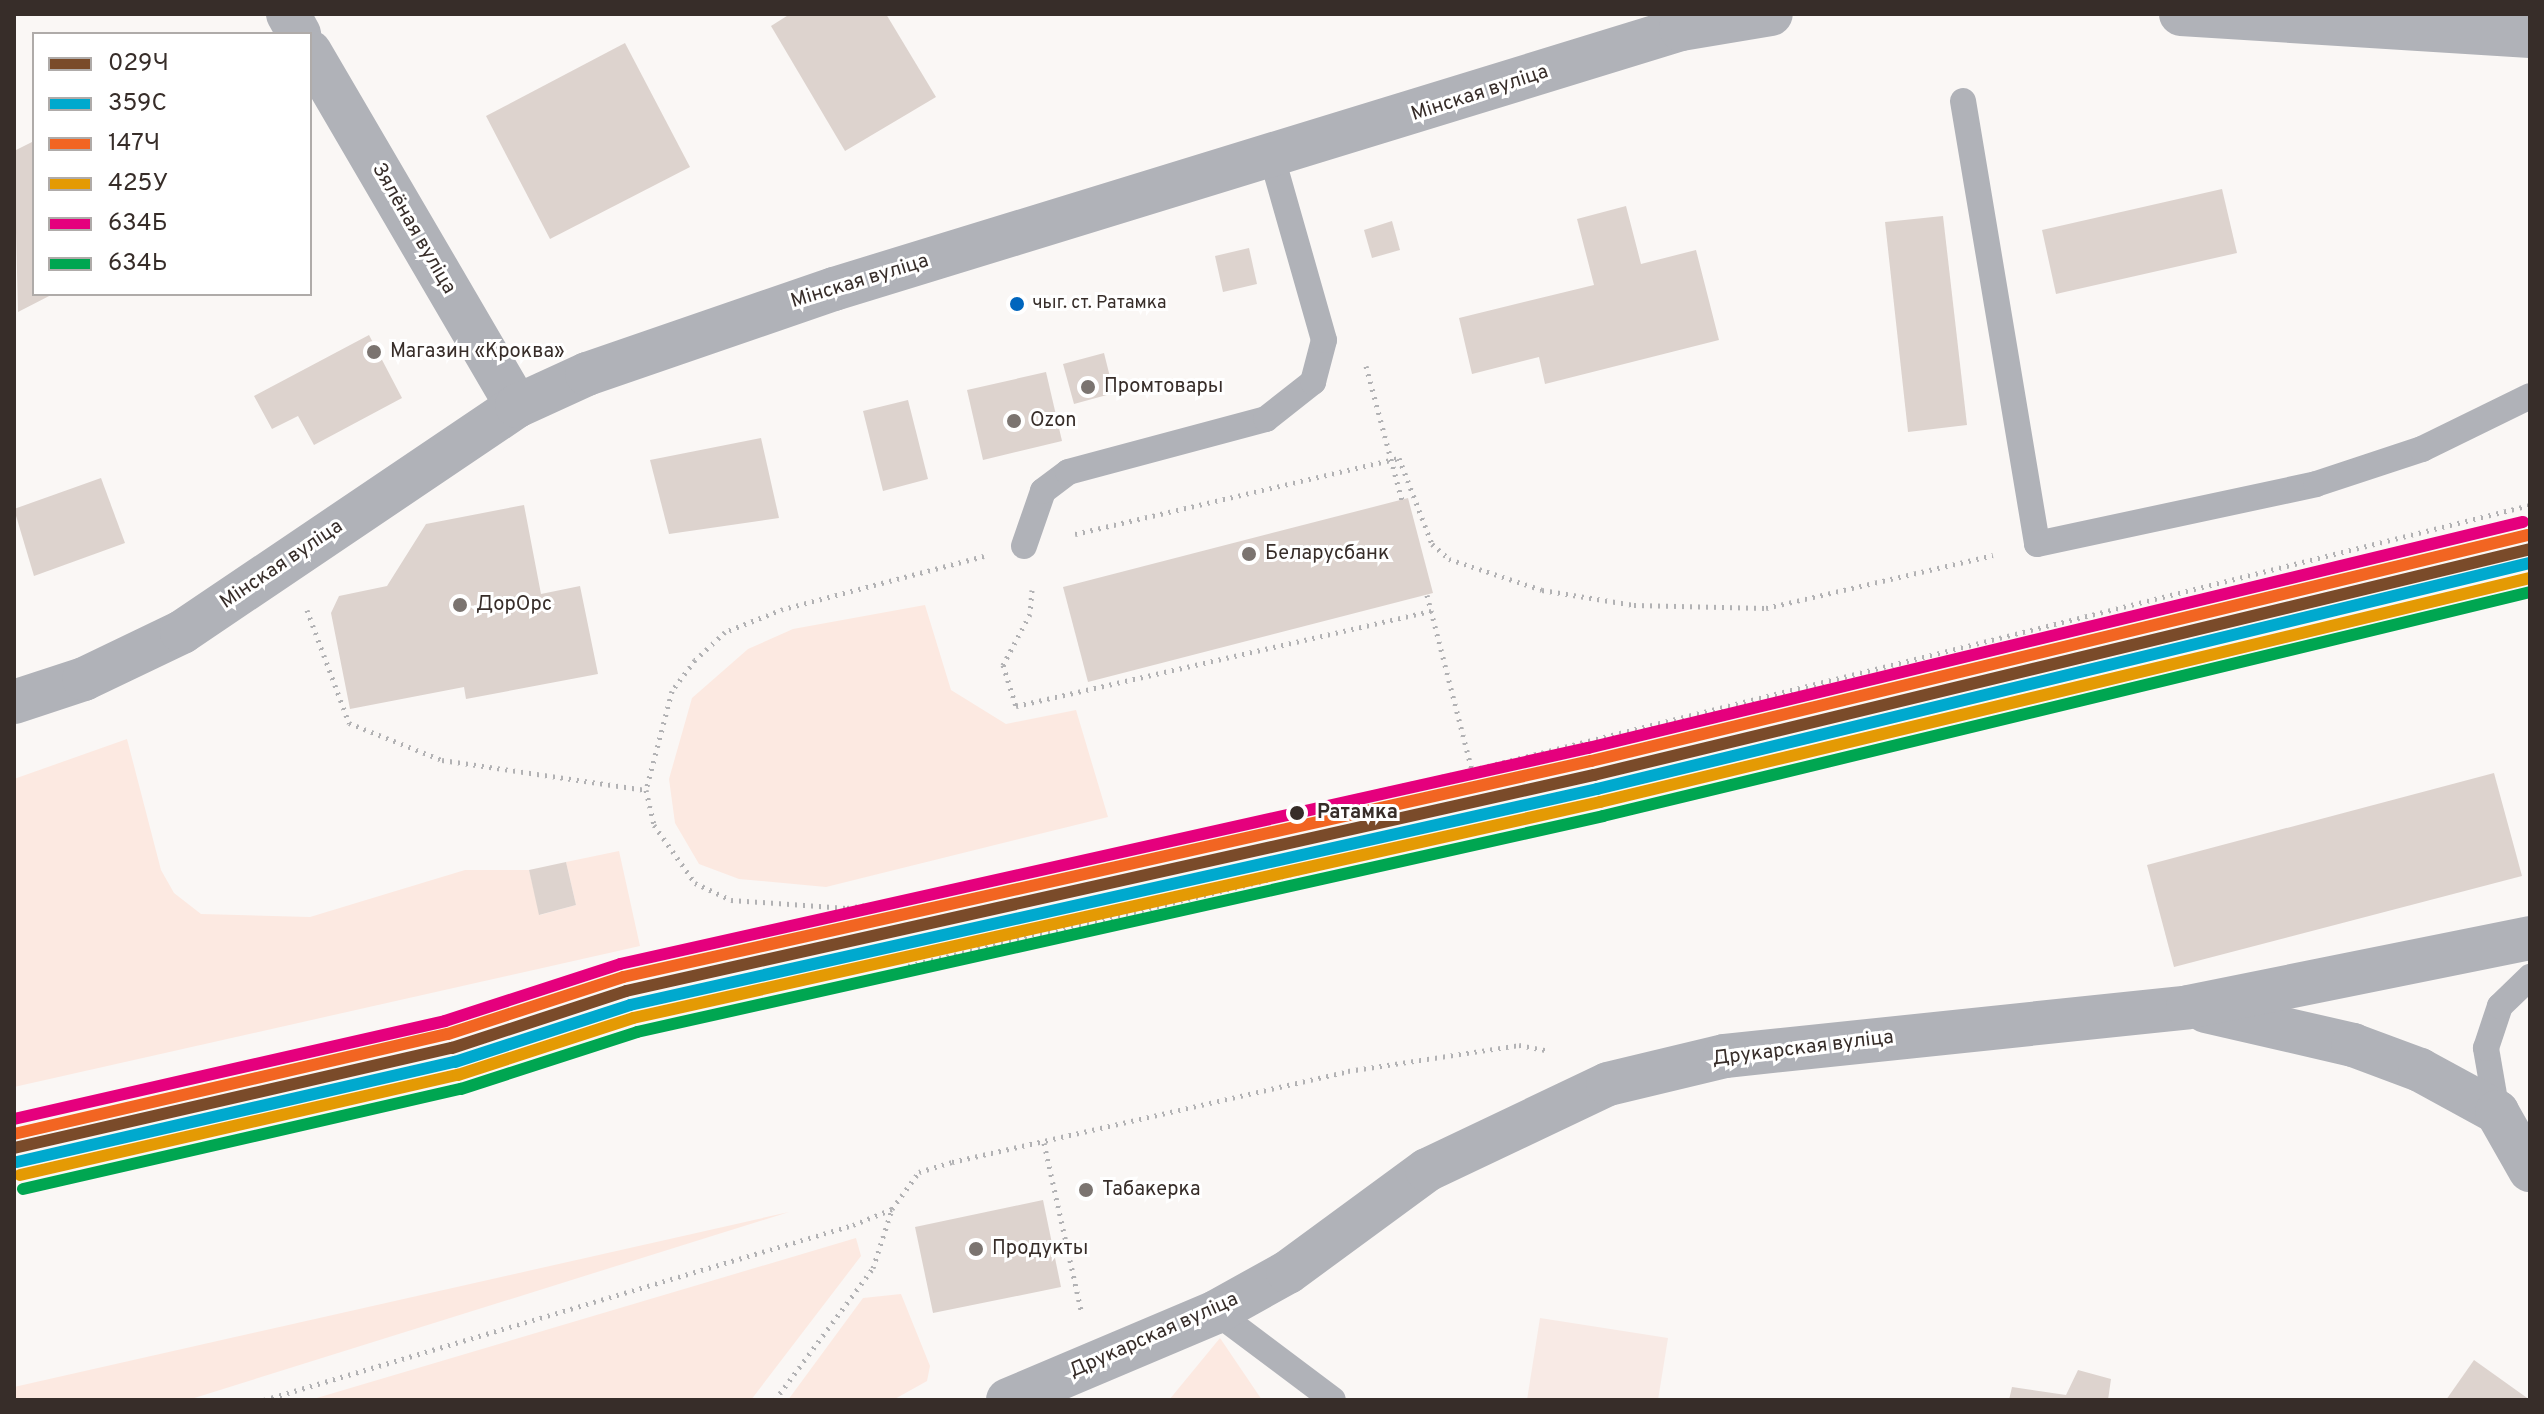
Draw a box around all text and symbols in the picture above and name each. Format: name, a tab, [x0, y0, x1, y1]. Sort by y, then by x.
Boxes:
legend	[32, 32, 312, 296]
text: 029Ч	[108, 49, 169, 79]
street label: Мінская вуліца	[1408, 61, 1552, 127]
text: 359С	[108, 89, 167, 119]
text: 147Ч	[108, 129, 160, 159]
street label: Зялёная вуліца	[366, 159, 460, 299]
text: 425У	[108, 169, 168, 199]
text: 634Б	[108, 209, 167, 239]
text: 634Ь	[108, 249, 167, 279]
street label: Мінская вуліца	[788, 250, 932, 314]
place label: чыг. ст. Ратамка	[1032, 293, 1166, 315]
marker: чыг. ст. Ратамка	[1009, 296, 1025, 312]
place label: Магазин «Кроква»	[390, 340, 564, 364]
marker: Магазин «Кроква»	[365, 343, 383, 361]
place label: Промтовары	[1104, 375, 1223, 399]
marker: Промтовары	[1079, 378, 1097, 396]
place label: Ozon	[1030, 409, 1076, 433]
marker: Ozon	[1005, 412, 1023, 430]
street label: Мінская вуліца	[216, 515, 348, 615]
place label: Беларусбанк	[1265, 542, 1389, 566]
marker: Беларусбанк	[1240, 545, 1258, 563]
place label: ДорОрс	[476, 593, 552, 617]
marker: ДорОрс	[451, 596, 469, 614]
marker: Ратамка	[1284, 800, 1310, 826]
place label: Ратамка	[1317, 801, 1398, 825]
street label: Друкарская вуліца	[1711, 1026, 1895, 1072]
place label: Табакерка	[1102, 1178, 1200, 1202]
marker: Табакерка	[1077, 1181, 1095, 1199]
place label: Продукты	[992, 1237, 1088, 1261]
marker: Продукты	[967, 1240, 985, 1258]
street label: Друкарская вуліца	[1066, 1288, 1242, 1384]

